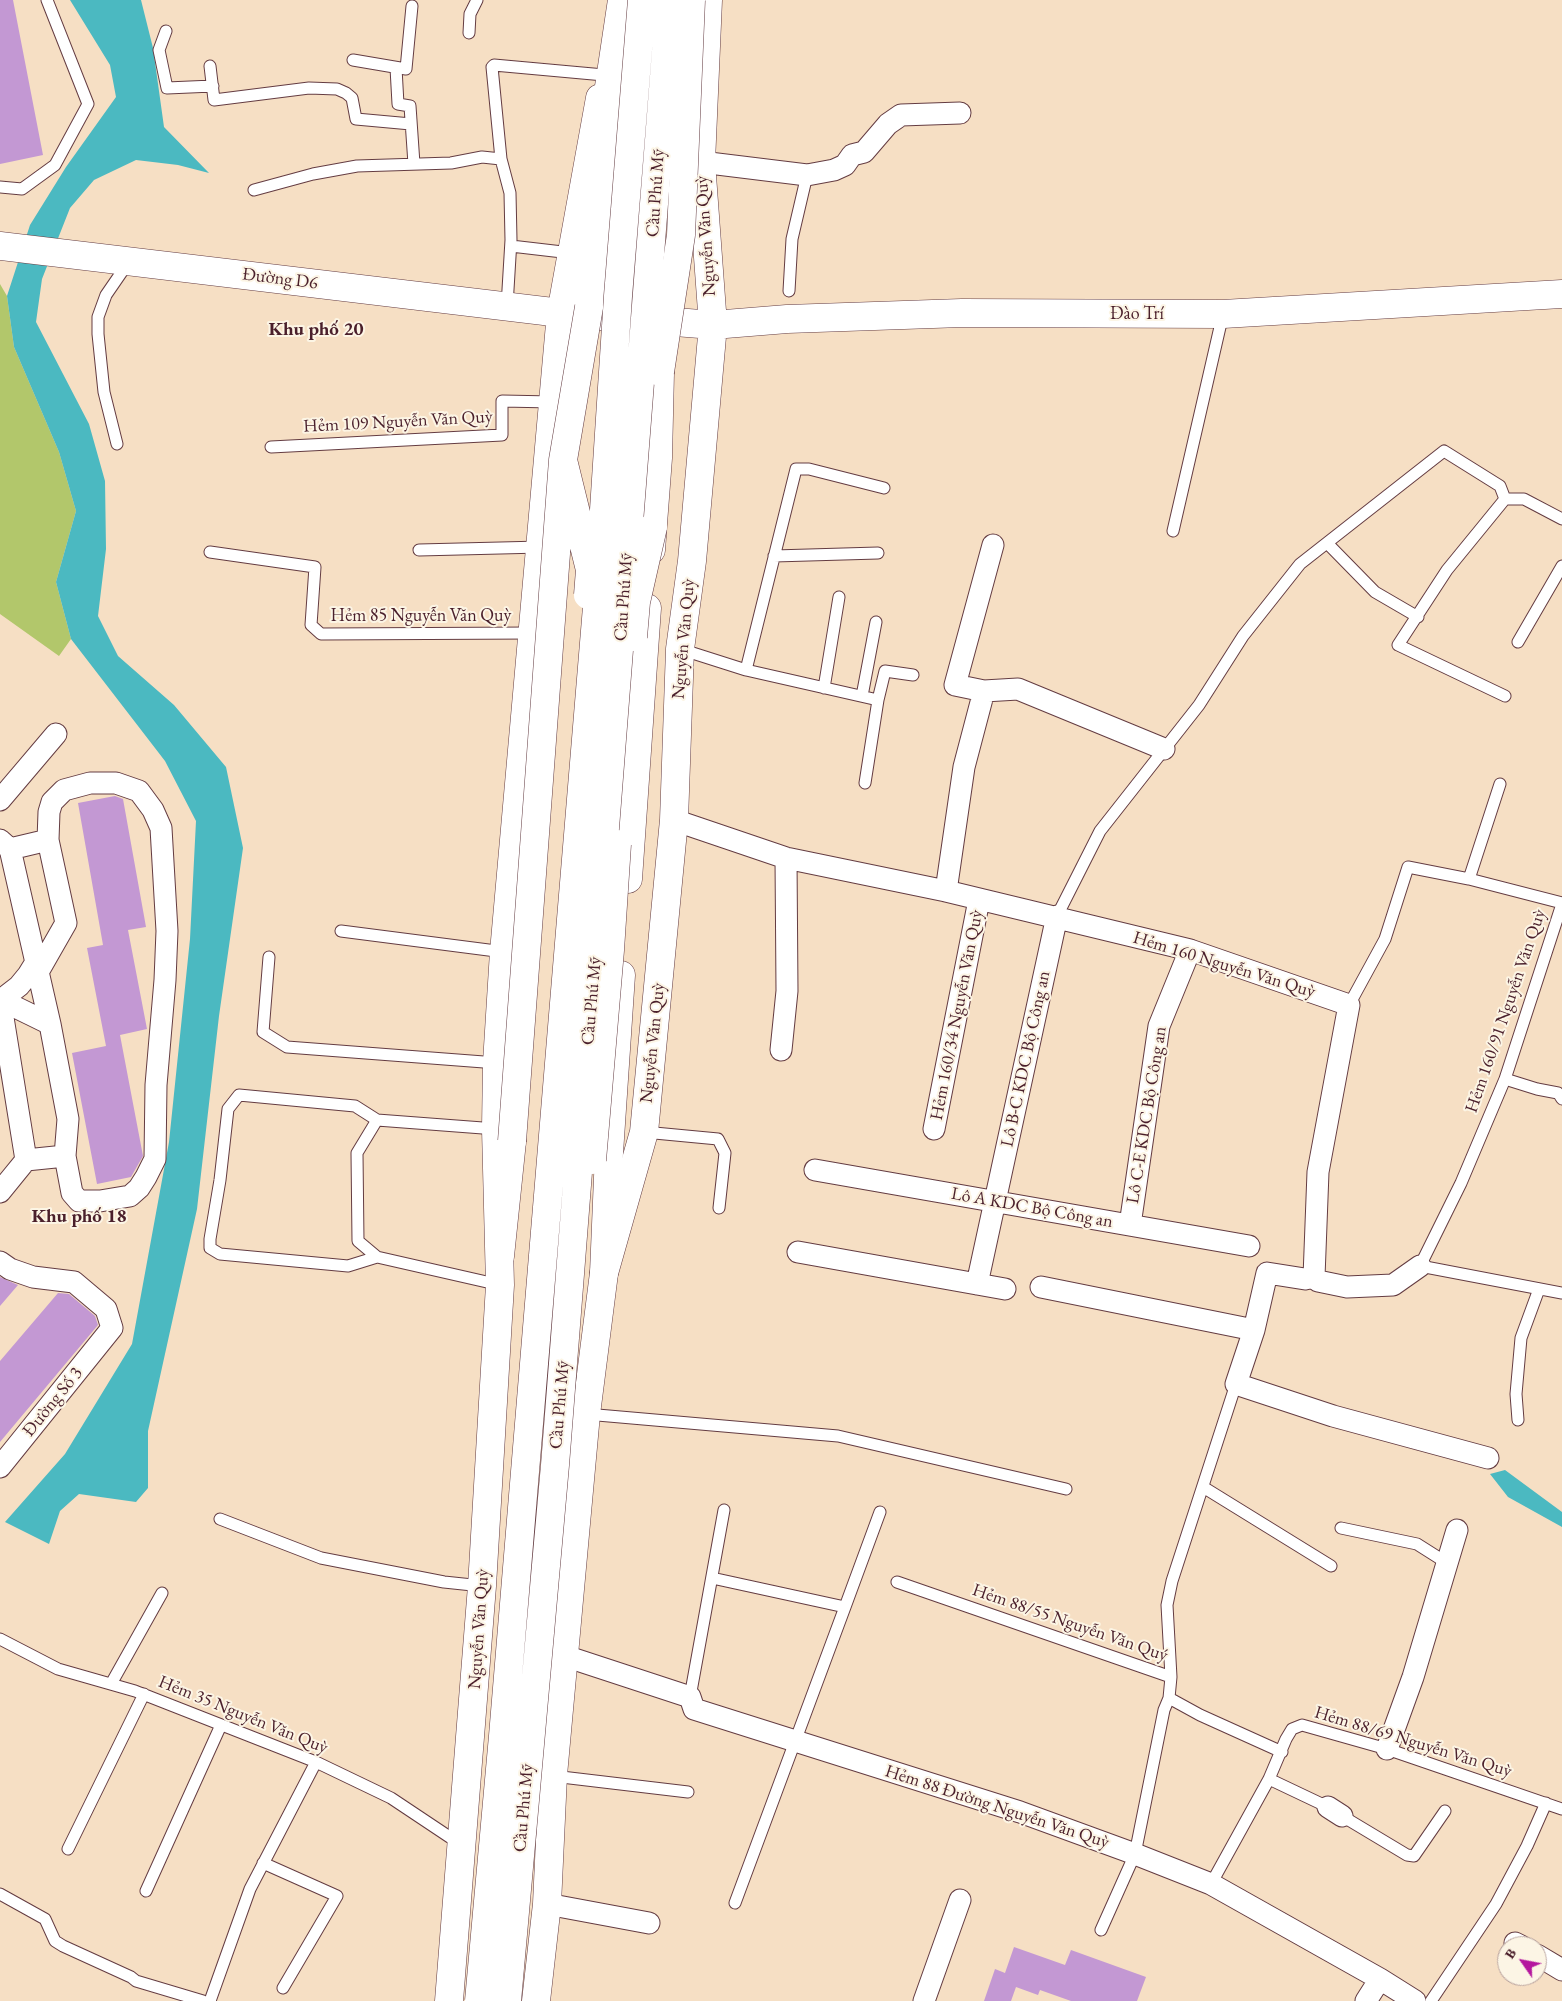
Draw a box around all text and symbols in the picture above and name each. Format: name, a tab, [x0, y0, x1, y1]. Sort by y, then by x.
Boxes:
street label: Cầu Phú Mỹ	[642, 148, 670, 238]
street label: Nguyễn Văn Quỳ	[691, 175, 721, 297]
street label: Đường D6	[241, 264, 319, 294]
street label: Đào Trí	[1110, 303, 1164, 325]
district label: Khu phố 20	[268, 319, 364, 341]
street label: Hẻm 109 Nguyễn Văn Quỳ	[303, 406, 493, 438]
street label: Cầu Phú Mỹ	[610, 552, 638, 642]
street label: Nguyễn Văn Quỳ	[668, 578, 700, 700]
street label: Hẻm 85 Nguyễn Văn Quỳ	[331, 605, 511, 627]
street label: Hẻm 160/91 Nguyễn Văn Quỳ	[1461, 906, 1551, 1116]
street label: Hẻm 160/34 Nguyễn Văn Quỳ	[926, 908, 988, 1122]
street label: Hẻm 160 Nguyễn Văn Quỳ	[1130, 927, 1318, 1003]
street label: Cầu Phú Mỹ	[577, 956, 607, 1046]
street label: Lô B-C KDC Bộ Công an	[997, 969, 1055, 1149]
street label: Nguyễn Văn Quỳ	[636, 982, 670, 1104]
street label: Lô C-E KDC Bộ Công an	[1122, 1025, 1172, 1205]
street label: Lô A KDC Bộ Công an	[950, 1183, 1114, 1233]
district label: Khu phố 18	[31, 1206, 127, 1228]
street label: Cầu Phú Mỹ	[545, 1360, 575, 1450]
street label: Đường Số 3	[18, 1363, 88, 1441]
street label: Nguyễn Văn Quỳ	[464, 1568, 494, 1690]
street label: Hẻm 88/55 Nguyễn Văn Quý	[969, 1579, 1171, 1667]
street label: Hẻm 35 Nguyễn Văn Quỳ	[155, 1671, 331, 1759]
street label: Hẻm 88/69 Nguyễn Văn Quỳ	[1312, 1702, 1514, 1782]
street label: Hẻm 88 Đường Nguyễn Văn Quỳ	[882, 1760, 1112, 1854]
street label: Cầu Phú Mỹ	[509, 1763, 539, 1853]
north arrow	[1497, 1936, 1547, 1986]
text: B	[1500, 1945, 1520, 1962]

